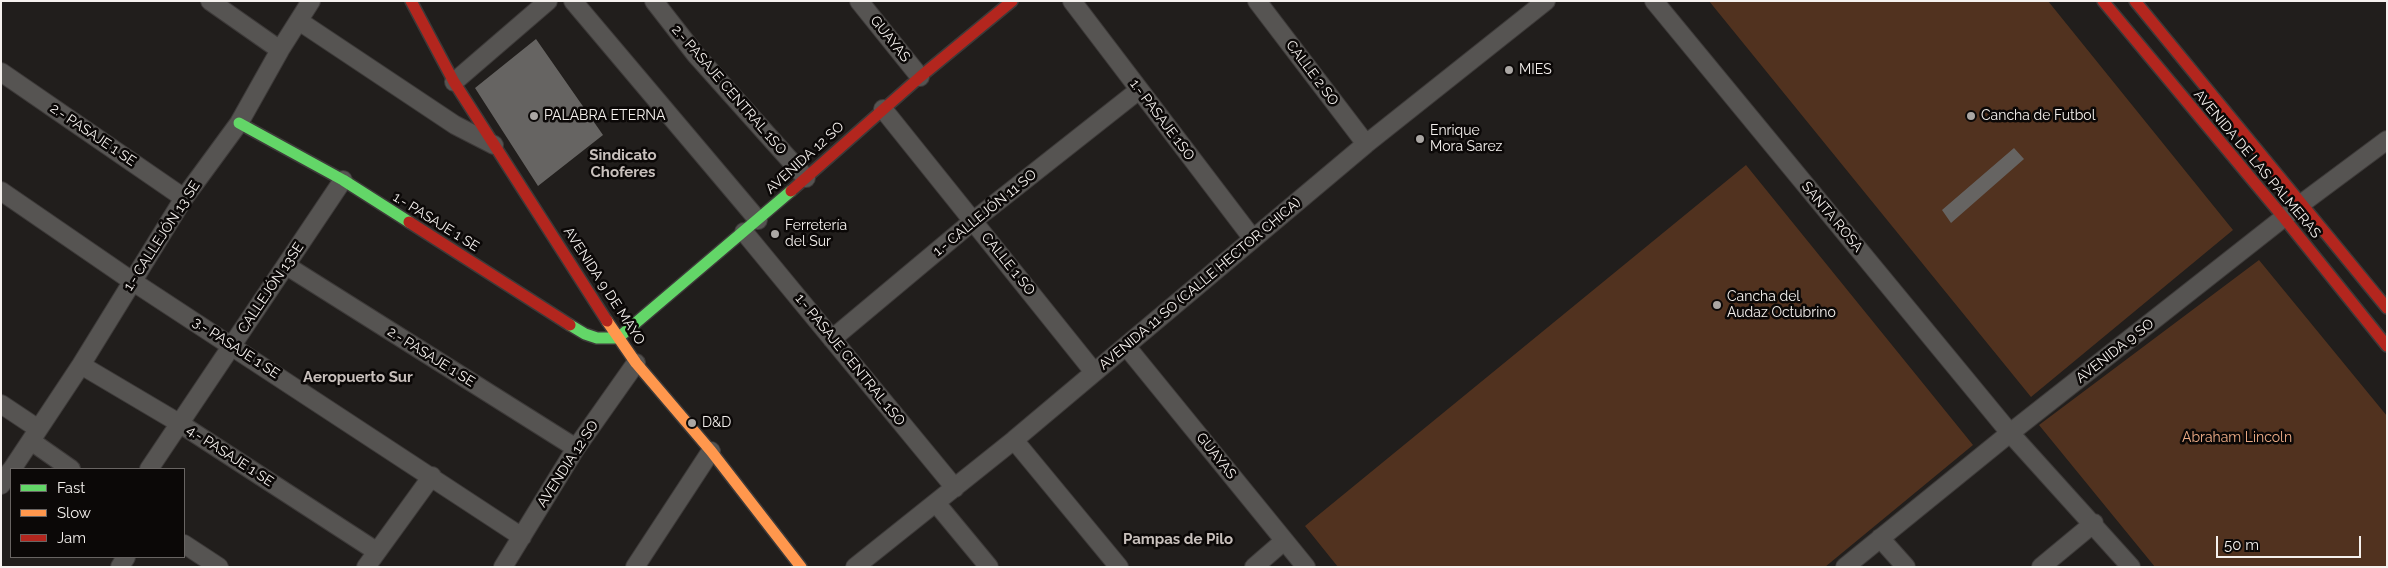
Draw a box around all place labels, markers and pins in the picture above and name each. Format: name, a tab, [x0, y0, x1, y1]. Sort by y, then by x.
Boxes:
place label: MIES	[1519, 62, 1552, 78]
marker: MIES	[1503, 64, 1515, 76]
place label: PALABRA ETERNA	[544, 108, 666, 124]
place label: Cancha de Futbol	[1981, 108, 2096, 124]
marker: PALABRA ETERNA	[528, 110, 540, 122]
marker: Cancha de Futbol	[1965, 110, 1977, 122]
place label: Enrique Mora Sarez	[1430, 123, 1502, 156]
marker: Enrique Mora Sarez	[1414, 133, 1426, 145]
place label: Ferretería del Sur	[785, 218, 847, 250]
marker: Ferretería del Sur	[769, 228, 781, 240]
place label: Cancha del Audaz Octubrino	[1727, 289, 1836, 322]
marker: Cancha del Audaz Octubrino	[1711, 299, 1723, 311]
place label: D&D	[702, 415, 731, 431]
marker: D&D	[686, 417, 698, 429]

